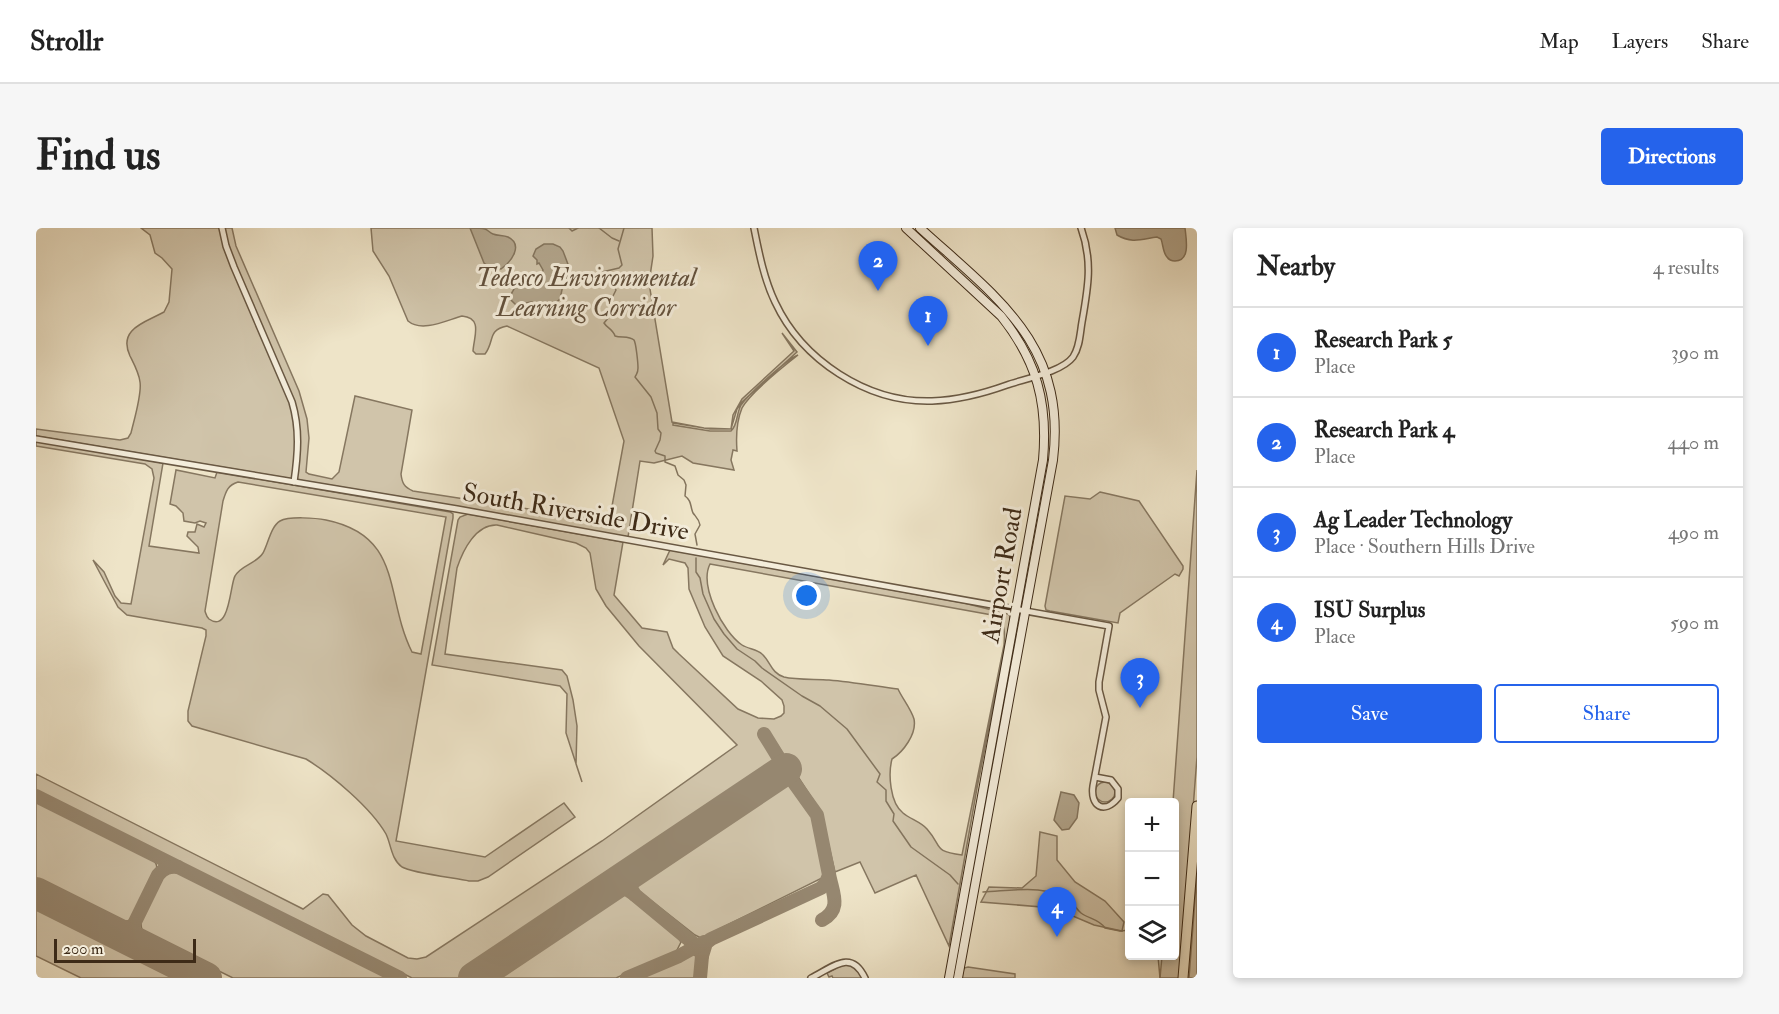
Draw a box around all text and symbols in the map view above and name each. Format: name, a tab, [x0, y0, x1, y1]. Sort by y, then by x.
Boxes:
text: Strollr	[30, 24, 103, 59]
text: Map	[1539, 28, 1579, 55]
text: Layers	[1612, 28, 1668, 55]
text: Share	[1701, 28, 1749, 55]
button: Directions	[1601, 128, 1743, 185]
text: Find us	[36, 130, 160, 182]
pin: 2	[858, 242, 898, 291]
text: Nearby	[1257, 251, 1335, 283]
text: 4 results	[1653, 255, 1719, 280]
park label: Tedesco Environmental Learning Corridor	[476, 262, 698, 324]
pin: 1	[908, 296, 948, 346]
text: Research Park 5	[1314, 326, 1452, 354]
text: 1	[1273, 340, 1280, 365]
text: 390 m	[1671, 340, 1719, 365]
text: Place	[1314, 354, 1355, 379]
text: Research Park 4	[1314, 416, 1454, 444]
text: 2	[1271, 430, 1282, 455]
text: 440 m	[1667, 430, 1719, 455]
text: Place	[1314, 444, 1355, 469]
street label: South Riverside Drive	[460, 476, 692, 548]
street label: Airport Road	[974, 505, 1031, 646]
text: Ag Leader Technology	[1314, 506, 1512, 534]
text: 3	[1273, 520, 1280, 545]
text: 490 m	[1668, 520, 1719, 545]
text: Place · Southern Hills Drive	[1314, 534, 1535, 559]
your location	[792, 581, 821, 610]
text: ISU Surplus	[1314, 596, 1425, 624]
text: 4	[1271, 610, 1282, 635]
text: 590 m	[1670, 610, 1719, 635]
text: Place	[1314, 624, 1355, 649]
pin: 3	[1120, 658, 1160, 708]
button: Save	[1257, 684, 1482, 743]
button: Share	[1494, 684, 1719, 743]
map controls	[1125, 798, 1179, 960]
button: +	[1125, 798, 1179, 852]
button: −	[1125, 852, 1179, 906]
pin: 4	[1038, 888, 1076, 937]
button: layers	[1125, 906, 1179, 960]
scale bar	[54, 936, 196, 964]
text: 200 m	[63, 939, 103, 959]

